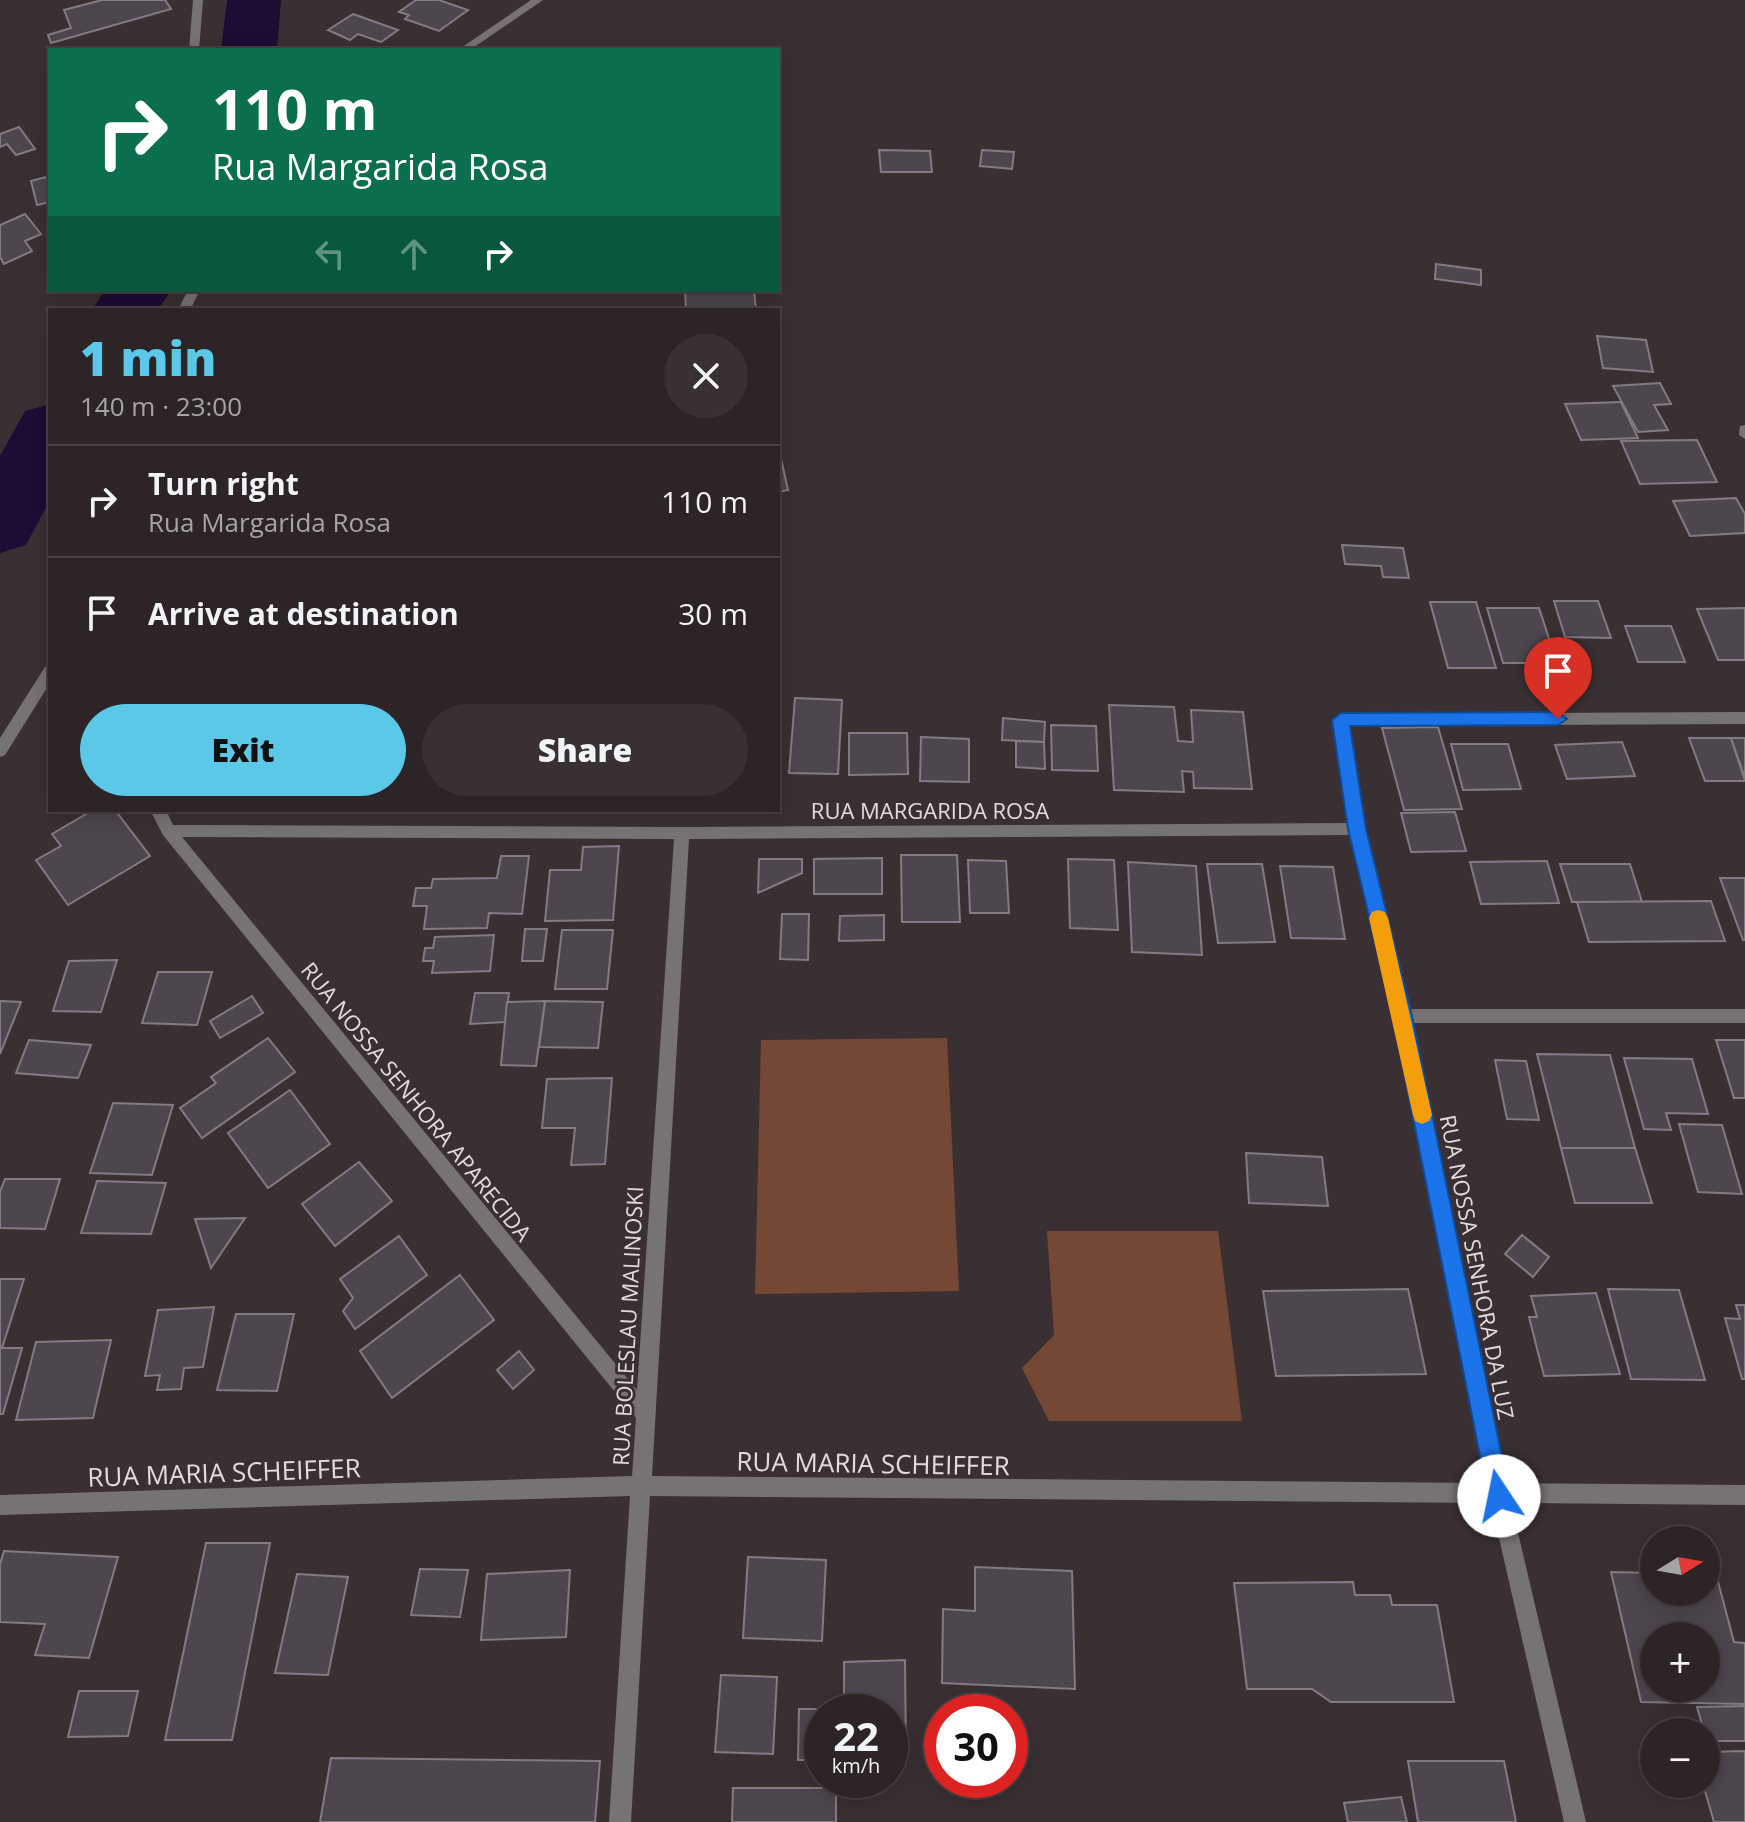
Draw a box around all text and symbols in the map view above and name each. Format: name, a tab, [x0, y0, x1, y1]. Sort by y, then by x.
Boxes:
text: 110 m	[212, 70, 378, 146]
icon: right	[80, 80, 184, 184]
text: Rua Margarida Rosa	[212, 142, 549, 191]
icon: left	[308, 232, 352, 276]
icon: ahead	[392, 232, 436, 276]
icon: right	[476, 232, 520, 276]
text: 1 min	[80, 325, 216, 390]
button: close	[664, 334, 748, 418]
text: 140 m · 23:00	[80, 388, 242, 424]
text: Turn right	[148, 463, 299, 504]
icon: right	[80, 479, 124, 523]
text: 110 m	[661, 481, 748, 522]
text: Rua Margarida Rosa	[148, 504, 391, 540]
icon: arrive	[80, 591, 124, 635]
text: Arrive at destination	[148, 593, 459, 634]
text: 30 m	[678, 593, 748, 634]
pin	[1524, 637, 1592, 719]
icon: arrive	[1536, 649, 1580, 693]
button: Exit	[80, 704, 406, 796]
button: Share	[422, 704, 748, 796]
street label: RUA MARGARIDA ROSA	[811, 795, 1049, 825]
street label: RUA NOSSA SENHORA APARECIDA	[295, 955, 539, 1247]
street label: RUA NOSSA SENHORA DA LUZ	[1434, 1112, 1522, 1422]
street label: RUA BOLESLAU MALINOSKI	[605, 1185, 649, 1467]
street label: RUA MARIA SCHEIFFER	[736, 1443, 1010, 1483]
street label: RUA MARIA SCHEIFFER	[87, 1449, 361, 1495]
position arrow	[1457, 1454, 1541, 1538]
north arrow	[1640, 1526, 1720, 1606]
map controls	[1640, 1526, 1720, 1798]
button: +	[1640, 1622, 1720, 1702]
speed limit sign: 30	[924, 1694, 1028, 1798]
text: 22	[833, 1708, 879, 1763]
button: −	[1640, 1718, 1720, 1798]
text: km/h	[832, 1752, 880, 1779]

